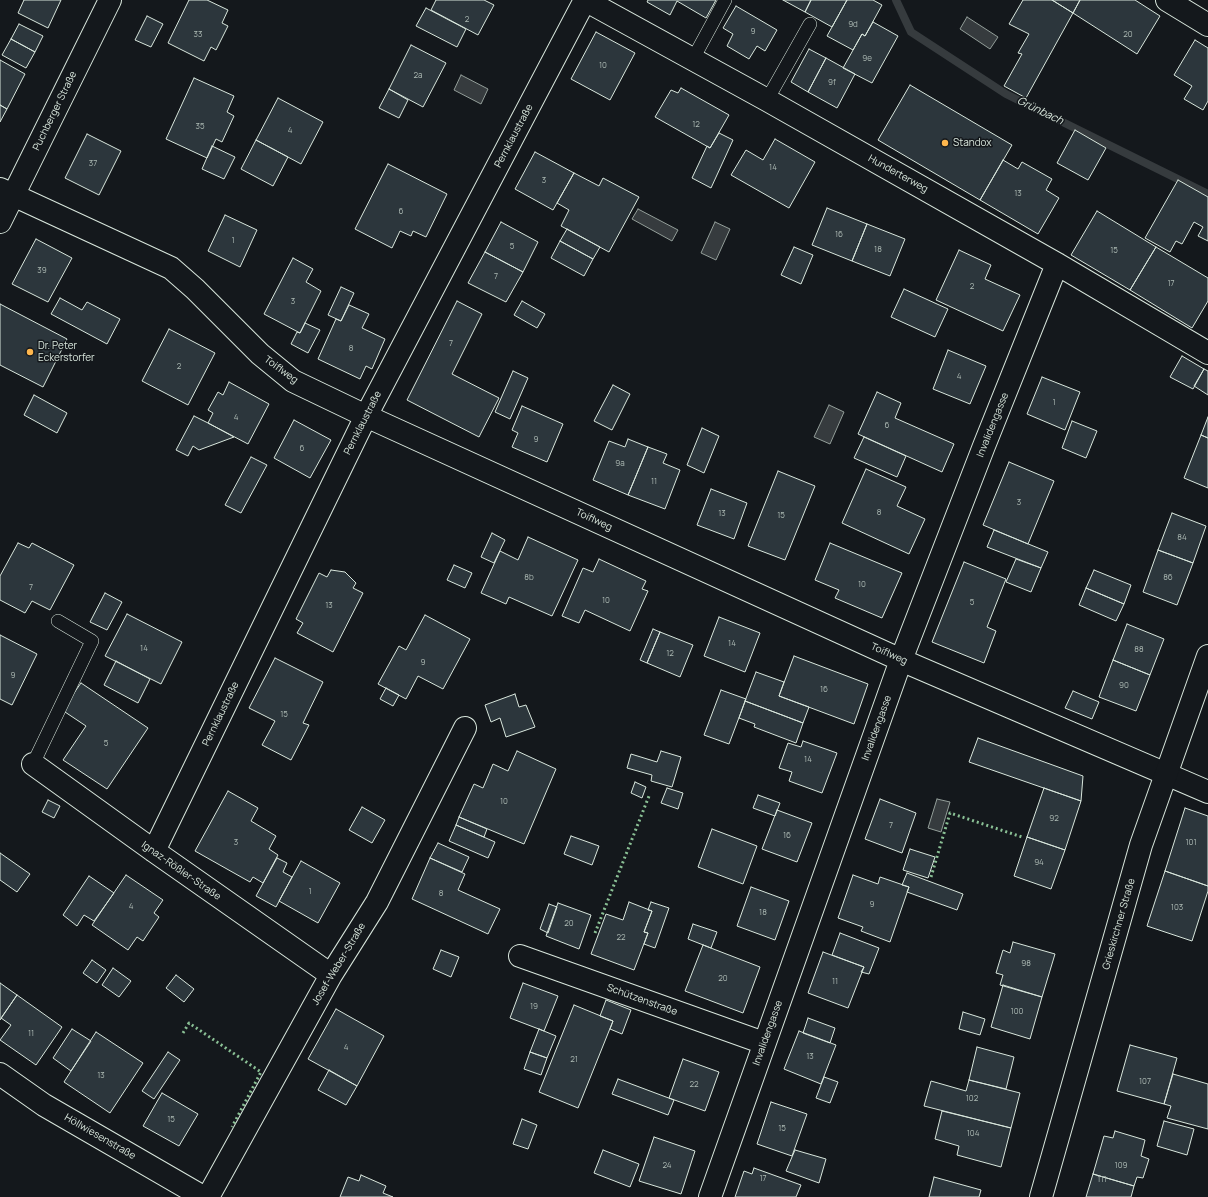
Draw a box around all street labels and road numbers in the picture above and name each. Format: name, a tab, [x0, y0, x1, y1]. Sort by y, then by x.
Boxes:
street label: Puchberger Straße	[31, 69, 79, 153]
street label: Pernklaustraße	[492, 102, 536, 170]
street label: Hunderterweg	[866, 153, 930, 195]
street label: Toiflweg	[262, 354, 300, 386]
street label: Pernklaustraße	[342, 389, 384, 457]
street label: Invalidengasse	[975, 391, 1011, 459]
street label: Toiflweg	[574, 506, 614, 534]
street label: Toiflweg	[869, 641, 909, 667]
street label: Pernklaustraße	[200, 680, 242, 748]
street label: Invalidengasse	[860, 694, 894, 762]
street label: Ignaz-Rößler-Straße	[139, 839, 223, 903]
street label: Grieskirchner Straße	[1100, 877, 1138, 971]
street label: Josef-Weber-Straße	[310, 921, 368, 1007]
street label: Schützenstraße	[605, 982, 679, 1018]
street label: Invalidengasse	[751, 999, 785, 1067]
street label: Höllwiesenstraße	[62, 1112, 138, 1162]

